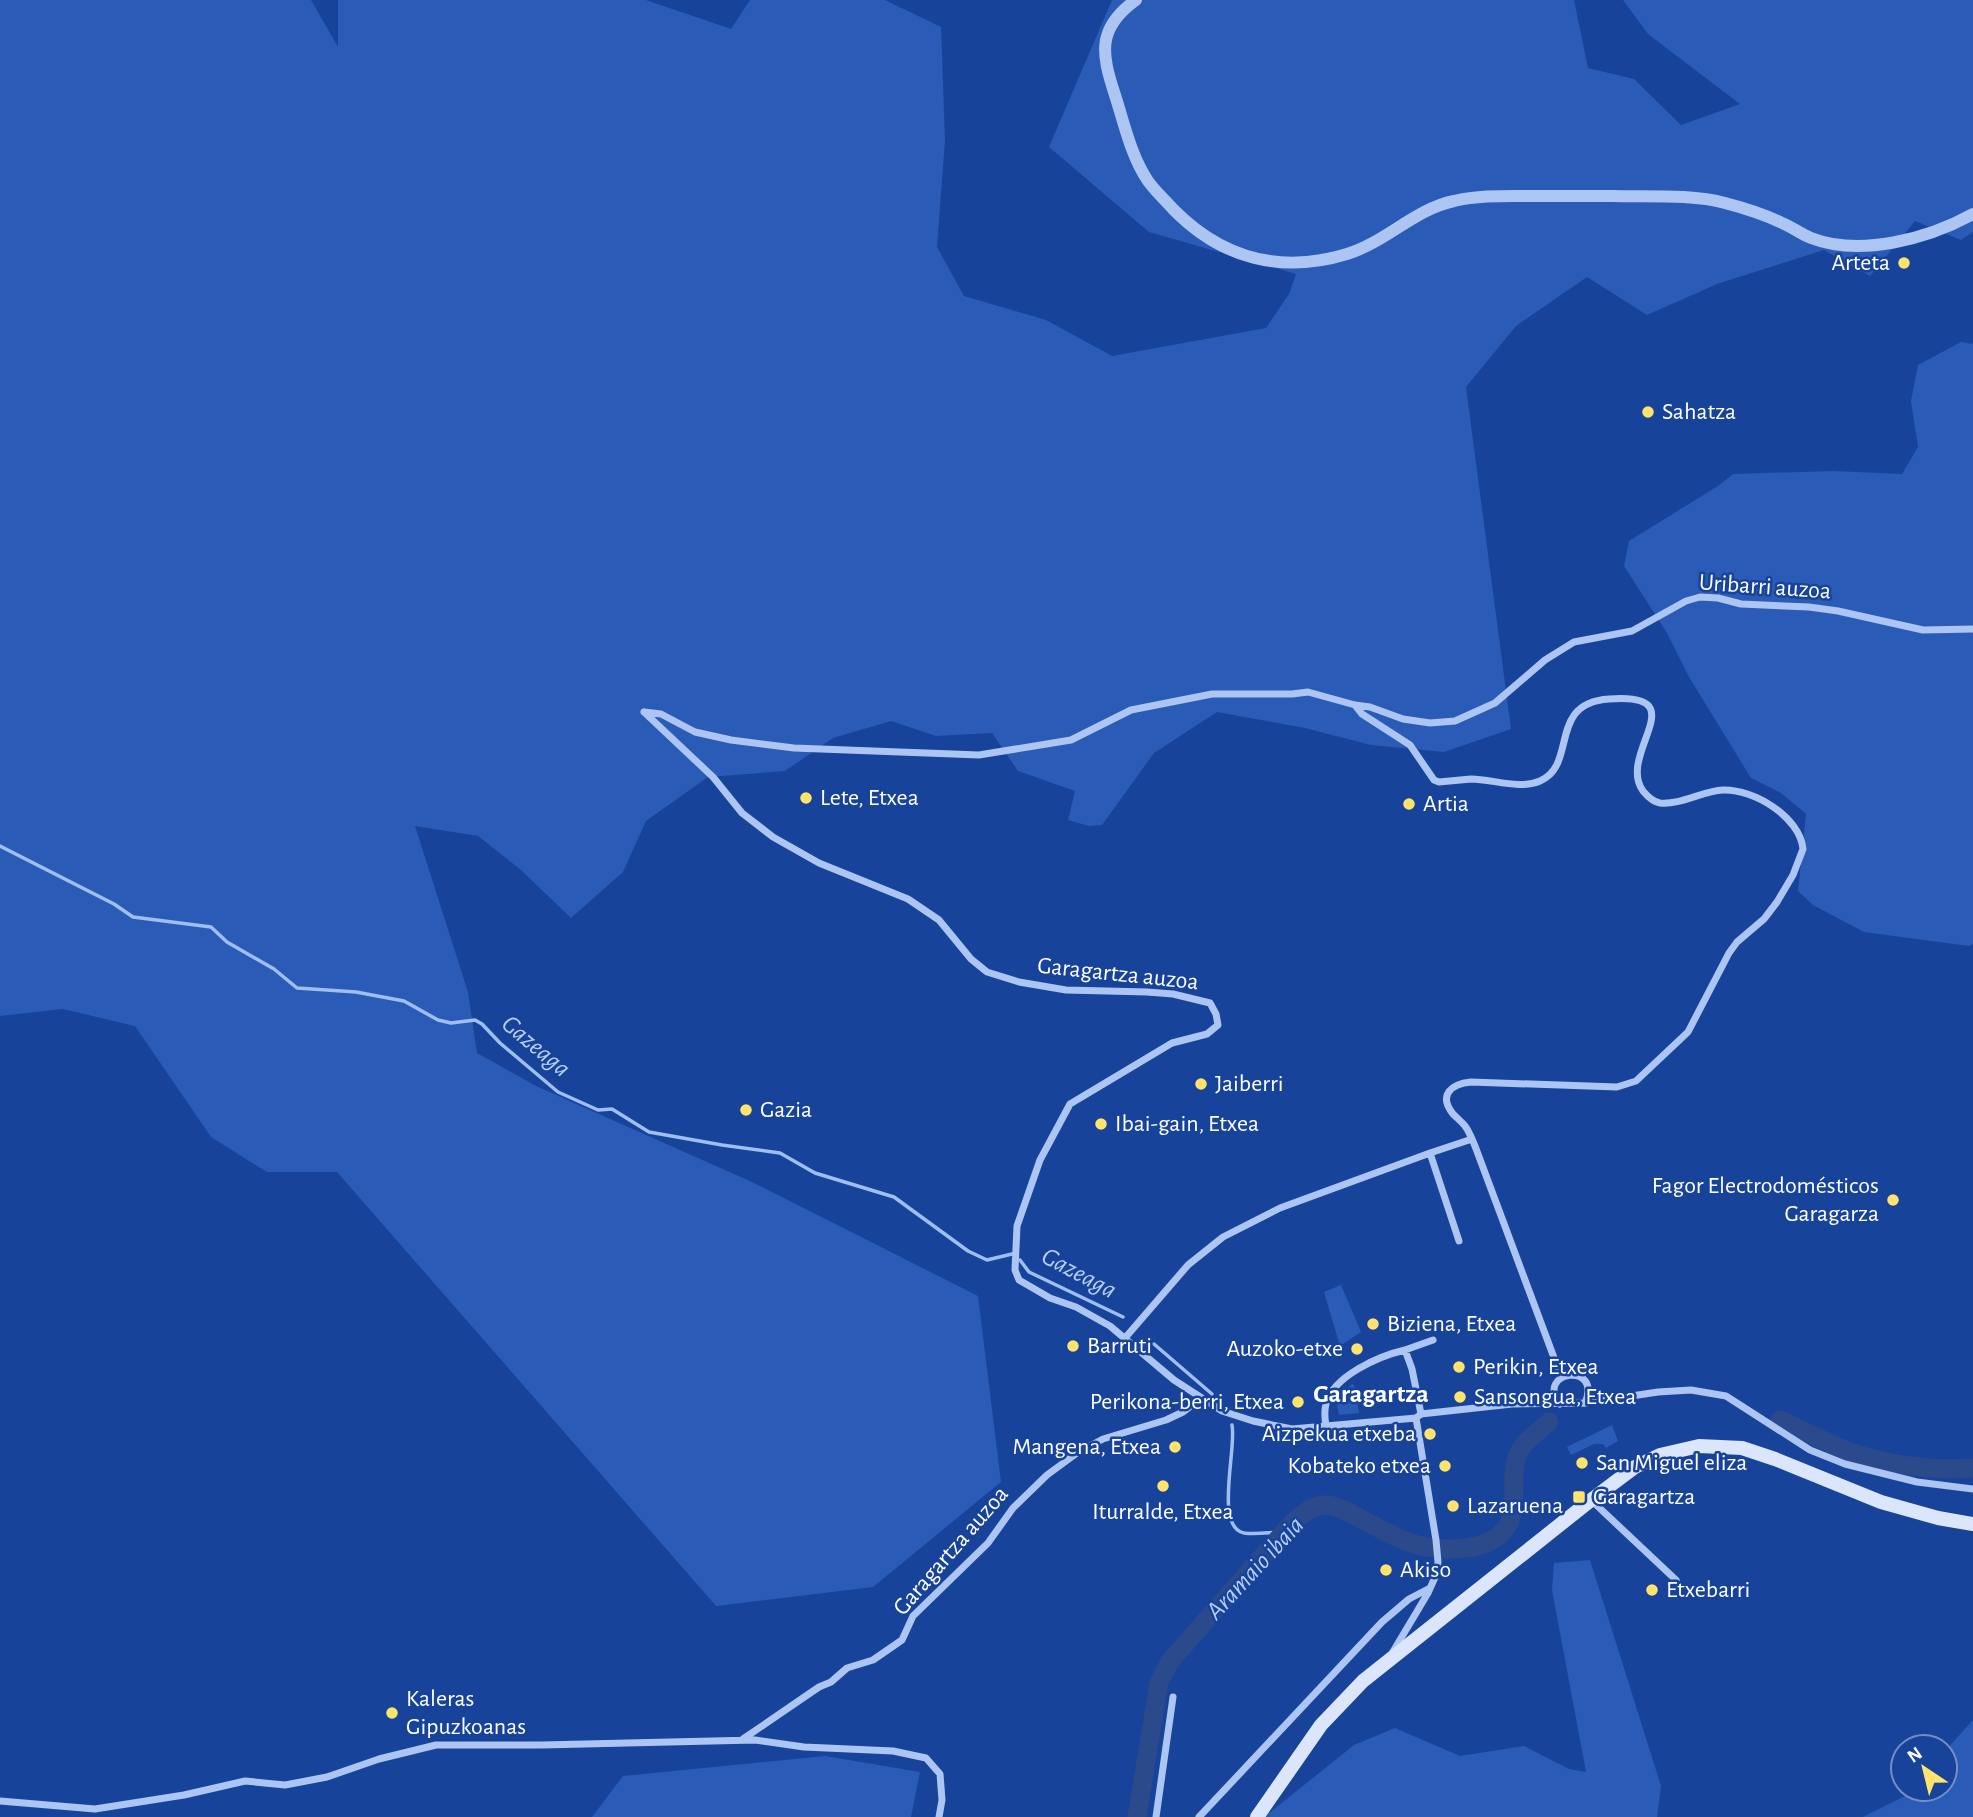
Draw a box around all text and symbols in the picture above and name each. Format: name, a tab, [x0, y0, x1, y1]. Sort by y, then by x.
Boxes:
place label: Arteta	[1831, 251, 1890, 275]
marker: Arteta	[1896, 255, 1912, 271]
place label: Sahatza	[1662, 400, 1736, 424]
marker: Sahatza	[1640, 404, 1656, 420]
street label: Uribarri auzoa	[1698, 570, 1832, 604]
place label: Lete, Etxea	[820, 786, 919, 810]
marker: Lete, Etxea	[798, 790, 814, 806]
place label: Artia	[1423, 792, 1469, 816]
marker: Artia	[1401, 796, 1417, 812]
street label: Garagartza auzoa	[1036, 954, 1200, 994]
water label: Gazeaga	[497, 1010, 575, 1082]
place label: Jaiberri	[1215, 1072, 1284, 1096]
marker: Jaiberri	[1193, 1076, 1209, 1092]
place label: Gazia	[760, 1098, 812, 1122]
marker: Gazia	[738, 1102, 754, 1118]
place label: Ibai-gain, Etxea	[1115, 1112, 1259, 1136]
marker: Ibai-gain, Etxea	[1093, 1116, 1109, 1132]
place label: Fagor Electrodomésticos Garagarza	[1652, 1174, 1879, 1226]
marker: Fagor Electrodomésticos Garagarza	[1885, 1192, 1901, 1208]
water label: Gazeaga	[1037, 1243, 1121, 1303]
place label: Biziena, Etxea	[1387, 1312, 1516, 1336]
marker: Biziena, Etxea	[1365, 1316, 1381, 1332]
place label: Barruti	[1087, 1334, 1152, 1358]
place label: Auzoko-etxe	[1226, 1337, 1343, 1361]
marker: Barruti	[1065, 1338, 1081, 1354]
marker: Auzoko-etxe	[1349, 1341, 1365, 1357]
place label: Perikin, Etxea	[1473, 1355, 1599, 1379]
marker: Perikin, Etxea	[1451, 1359, 1467, 1375]
district label: Garagartza	[1313, 1381, 1429, 1407]
place label: Sansongua, Etxea	[1474, 1385, 1636, 1409]
marker: Sansongua, Etxea	[1452, 1389, 1468, 1405]
place label: Perikona-berri, Etxea	[1090, 1390, 1284, 1414]
marker: Perikona-berri, Etxea	[1290, 1394, 1306, 1410]
place label: Aizpekua etxeba	[1262, 1422, 1416, 1446]
marker: Aizpekua etxeba	[1422, 1426, 1438, 1442]
place label: Mangena, Etxea	[1012, 1435, 1161, 1459]
marker: Mangena, Etxea	[1167, 1439, 1183, 1455]
place label: San Miguel eliza	[1596, 1451, 1747, 1475]
place label: Kobateko etxea	[1288, 1454, 1431, 1478]
marker: San Miguel eliza	[1574, 1455, 1590, 1471]
marker: Kobateko etxea	[1437, 1458, 1453, 1474]
marker: Iturralde, Etxea	[1155, 1478, 1171, 1494]
street label: Garagartza auzoa	[889, 1482, 1013, 1620]
place label: Garagartza	[1593, 1485, 1695, 1509]
marker: Garagartza	[1571, 1489, 1587, 1505]
place label: Lazaruena	[1467, 1494, 1563, 1518]
marker: Lazaruena	[1445, 1498, 1461, 1514]
place label: Iturralde, Etxea	[1092, 1500, 1234, 1524]
water label: Aramaio ibaia	[1201, 1512, 1309, 1625]
place label: Akiso	[1400, 1558, 1451, 1582]
marker: Akiso	[1378, 1562, 1394, 1578]
place label: Etxebarri	[1666, 1578, 1750, 1602]
marker: Etxebarri	[1644, 1582, 1660, 1598]
place label: Kaleras Gipuzkoanas	[406, 1687, 526, 1739]
marker: Kaleras Gipuzkoanas	[384, 1705, 400, 1721]
north arrow	[1889, 1733, 1959, 1803]
text: N	[1904, 1744, 1926, 1767]

